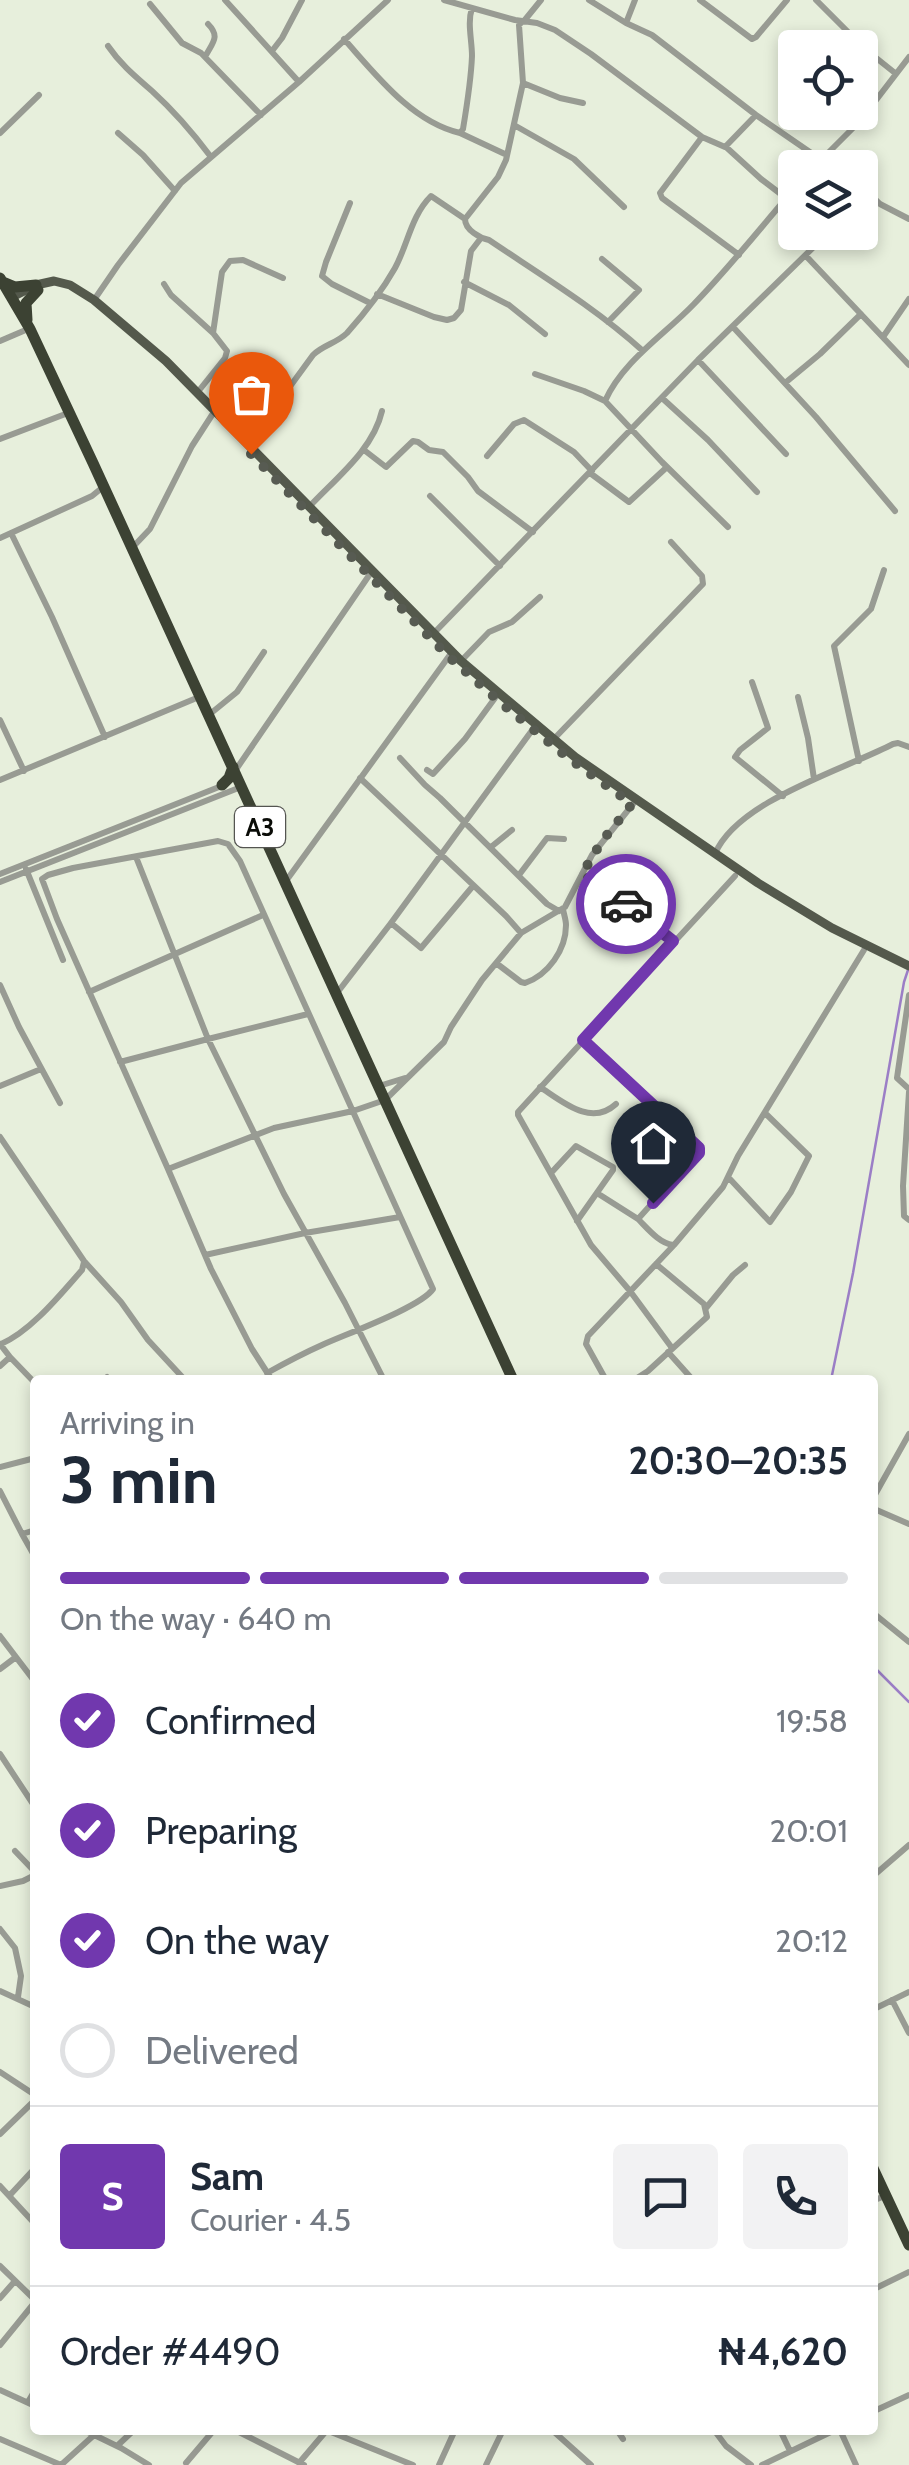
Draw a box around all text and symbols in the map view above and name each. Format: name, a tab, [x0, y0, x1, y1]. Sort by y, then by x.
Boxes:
map controls	[778, 30, 878, 250]
button: locate	[778, 30, 878, 130]
button: layers	[778, 150, 878, 250]
pin	[209, 352, 294, 455]
icon: bag	[224, 367, 279, 422]
road number: A3	[235, 807, 285, 847]
courier	[576, 854, 676, 954]
icon: car	[599, 877, 654, 932]
pin	[611, 1101, 696, 1204]
icon: home	[626, 1116, 681, 1171]
text: Arriving in	[60, 1403, 195, 1442]
text: 20:30–20:35	[628, 1437, 848, 1484]
text: 3 min	[60, 1440, 218, 1519]
text: On the way · 640 m	[60, 1599, 331, 1638]
icon: check	[60, 1693, 115, 1748]
text: Confirmed	[145, 1697, 316, 1744]
text: 19:58	[776, 1701, 848, 1740]
icon: check	[60, 1803, 115, 1858]
text: Preparing	[145, 1807, 297, 1854]
text: 20:01	[769, 1811, 848, 1850]
icon: check	[60, 1913, 115, 1968]
text: On the way	[145, 1917, 329, 1964]
text: 20:12	[775, 1921, 848, 1960]
text: Delivered	[145, 2027, 299, 2074]
button: chat	[613, 2144, 718, 2249]
button: phone	[743, 2144, 848, 2249]
text: Sam	[190, 2153, 264, 2200]
text: S	[101, 2173, 124, 2220]
text: Courier · 4.5	[190, 2200, 351, 2239]
text: Order #4490	[60, 2328, 280, 2375]
text: ₦4,620	[717, 2328, 848, 2375]

